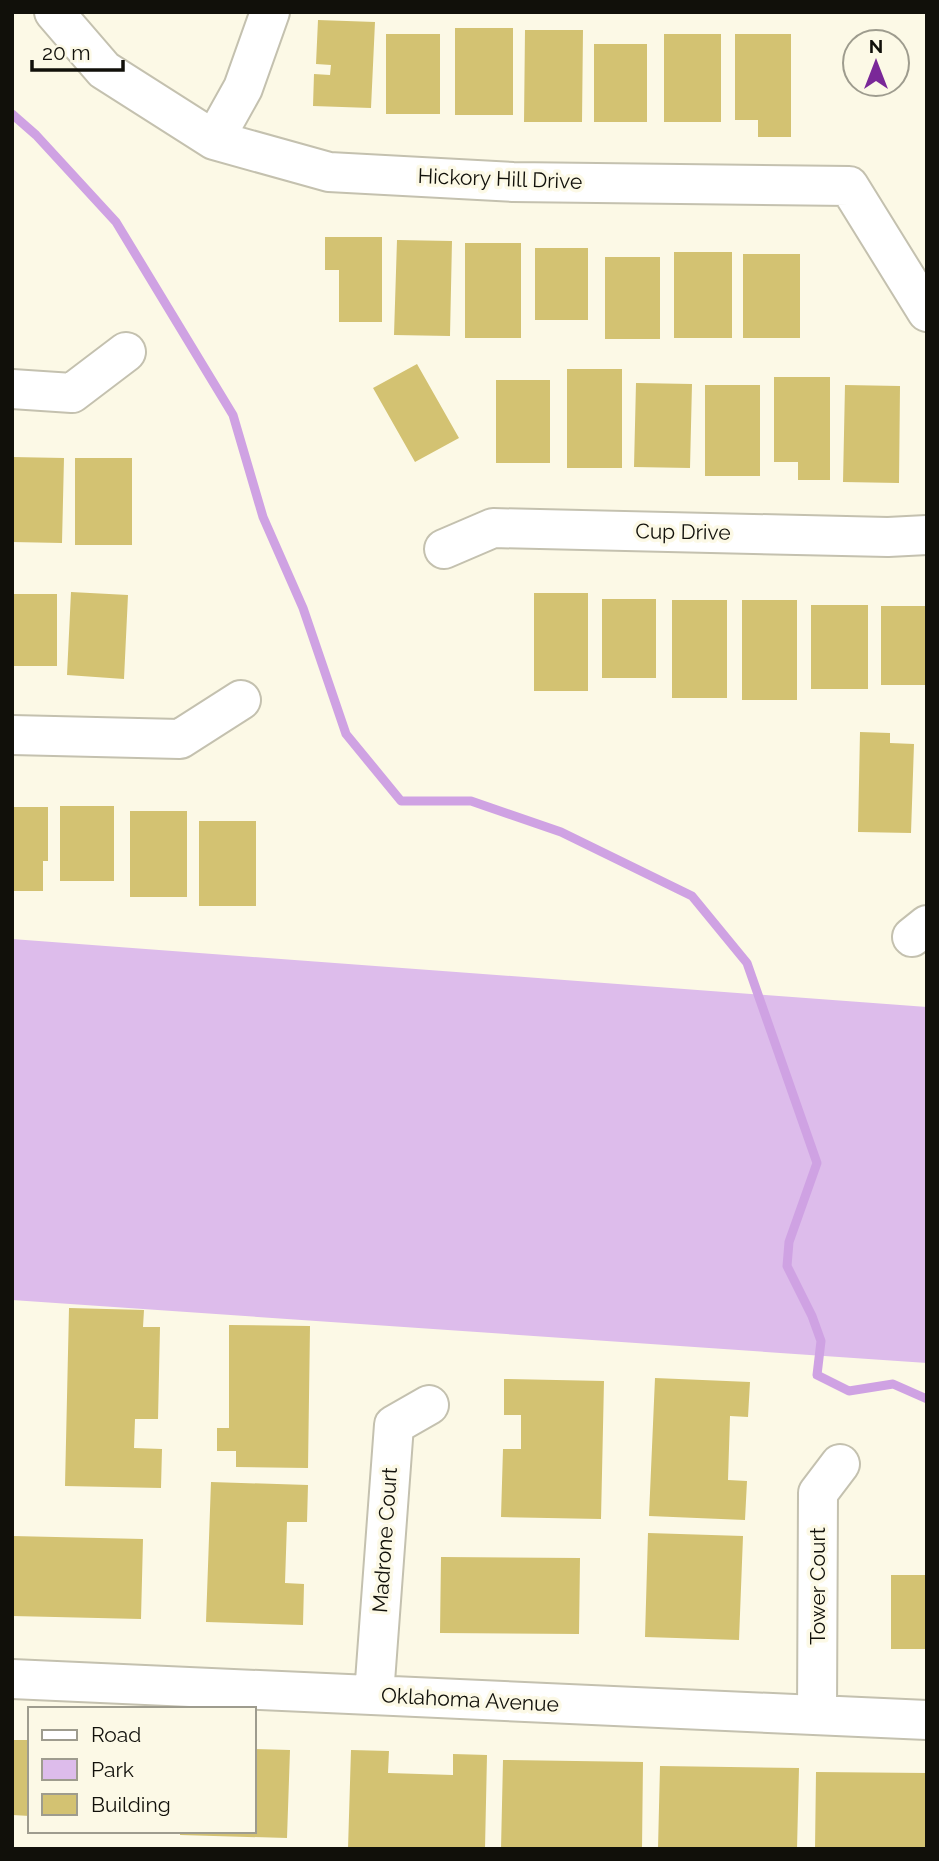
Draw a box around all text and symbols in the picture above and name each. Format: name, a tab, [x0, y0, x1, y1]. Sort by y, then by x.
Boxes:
scale bar	[32, 28, 122, 72]
north arrow	[841, 28, 911, 98]
text: N	[869, 35, 883, 57]
text: 20 m	[42, 40, 90, 65]
street label: Hickory Hill Drive	[417, 163, 583, 194]
street label: Cup Drive	[635, 518, 731, 545]
street label: Madrone Court	[367, 1466, 402, 1614]
street label: Tower Court	[805, 1527, 830, 1645]
street label: Oklahoma Avenue	[381, 1682, 560, 1717]
legend	[28, 1707, 256, 1833]
text: Road	[91, 1722, 141, 1747]
text: Park	[91, 1757, 134, 1782]
text: Building	[91, 1792, 171, 1817]

